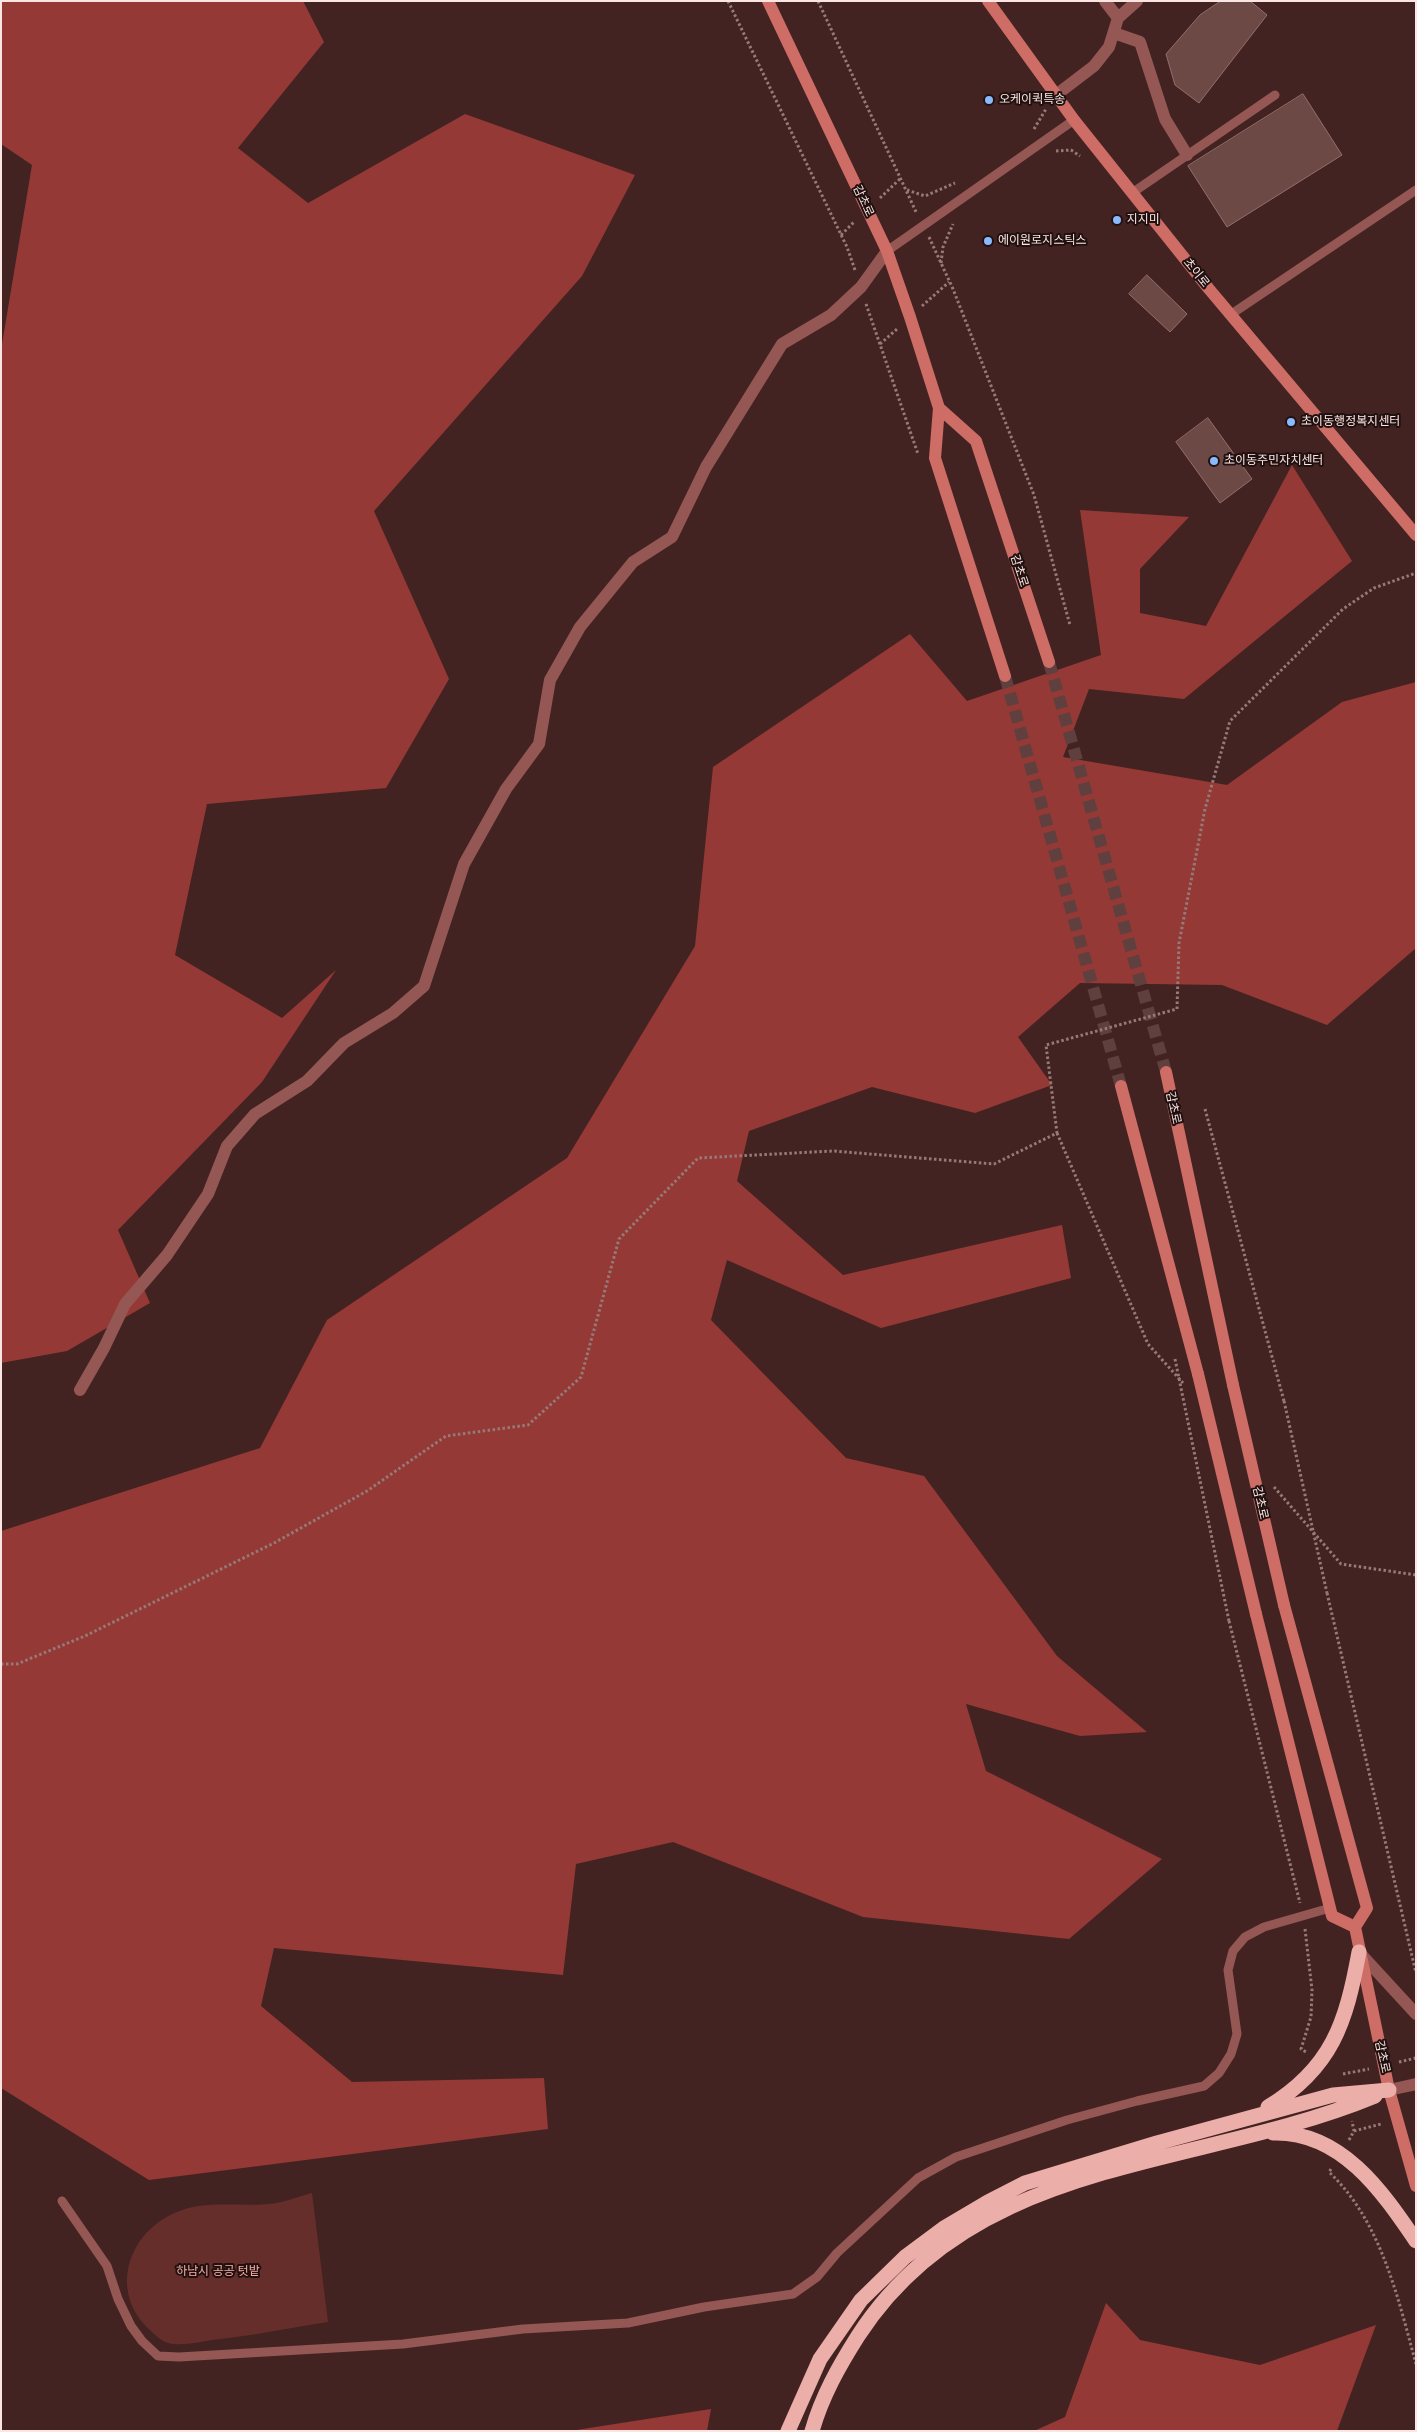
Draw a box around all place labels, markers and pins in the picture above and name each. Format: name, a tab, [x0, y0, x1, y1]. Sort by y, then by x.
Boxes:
place label: 오케이퀵특송	[999, 93, 1065, 107]
marker: 오케이퀵특송	[983, 94, 995, 106]
place label: 지지미	[1127, 213, 1160, 227]
marker: 지지미	[1111, 214, 1123, 226]
place label: 에이원로지스틱스	[998, 234, 1086, 248]
marker: 에이원로지스틱스	[982, 235, 994, 247]
place label: 초이동행정복지센터	[1301, 415, 1400, 429]
marker: 초이동행정복지센터	[1285, 416, 1297, 428]
place label: 초이동주민자치센터	[1224, 454, 1323, 468]
marker: 초이동주민자치센터	[1208, 455, 1220, 467]

